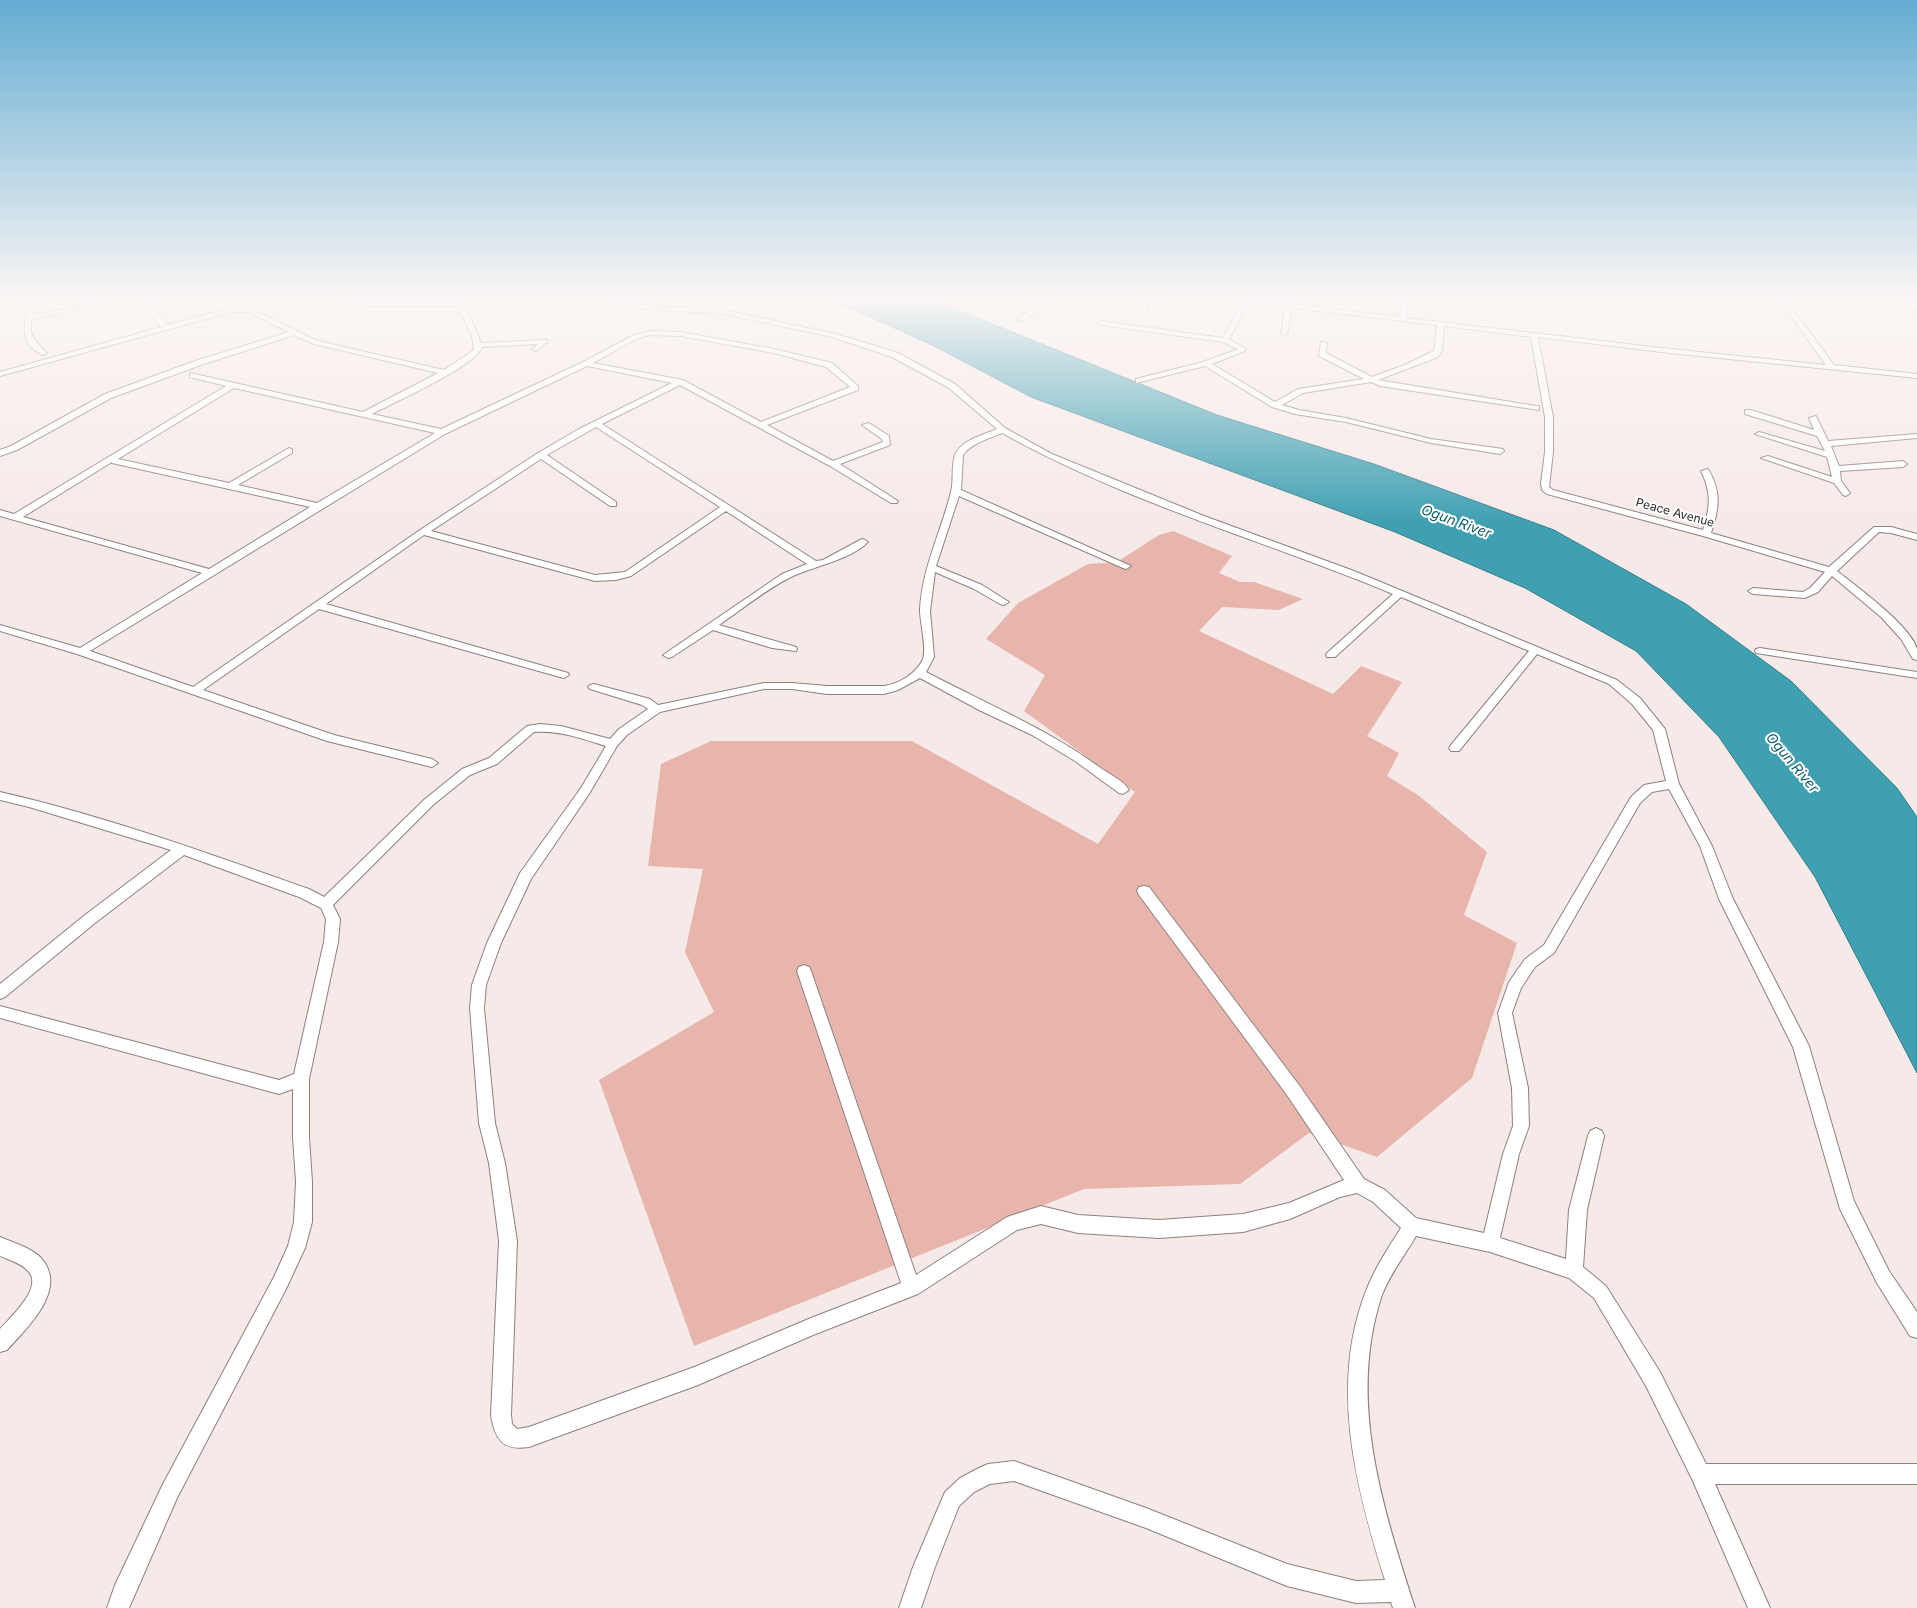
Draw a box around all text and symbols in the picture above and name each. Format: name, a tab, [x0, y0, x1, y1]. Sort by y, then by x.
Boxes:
street label: Peace Avenue	[1634, 496, 1716, 530]
water label: Ogun River	[1419, 502, 1493, 542]
water label: Ogun River	[1762, 730, 1822, 796]

